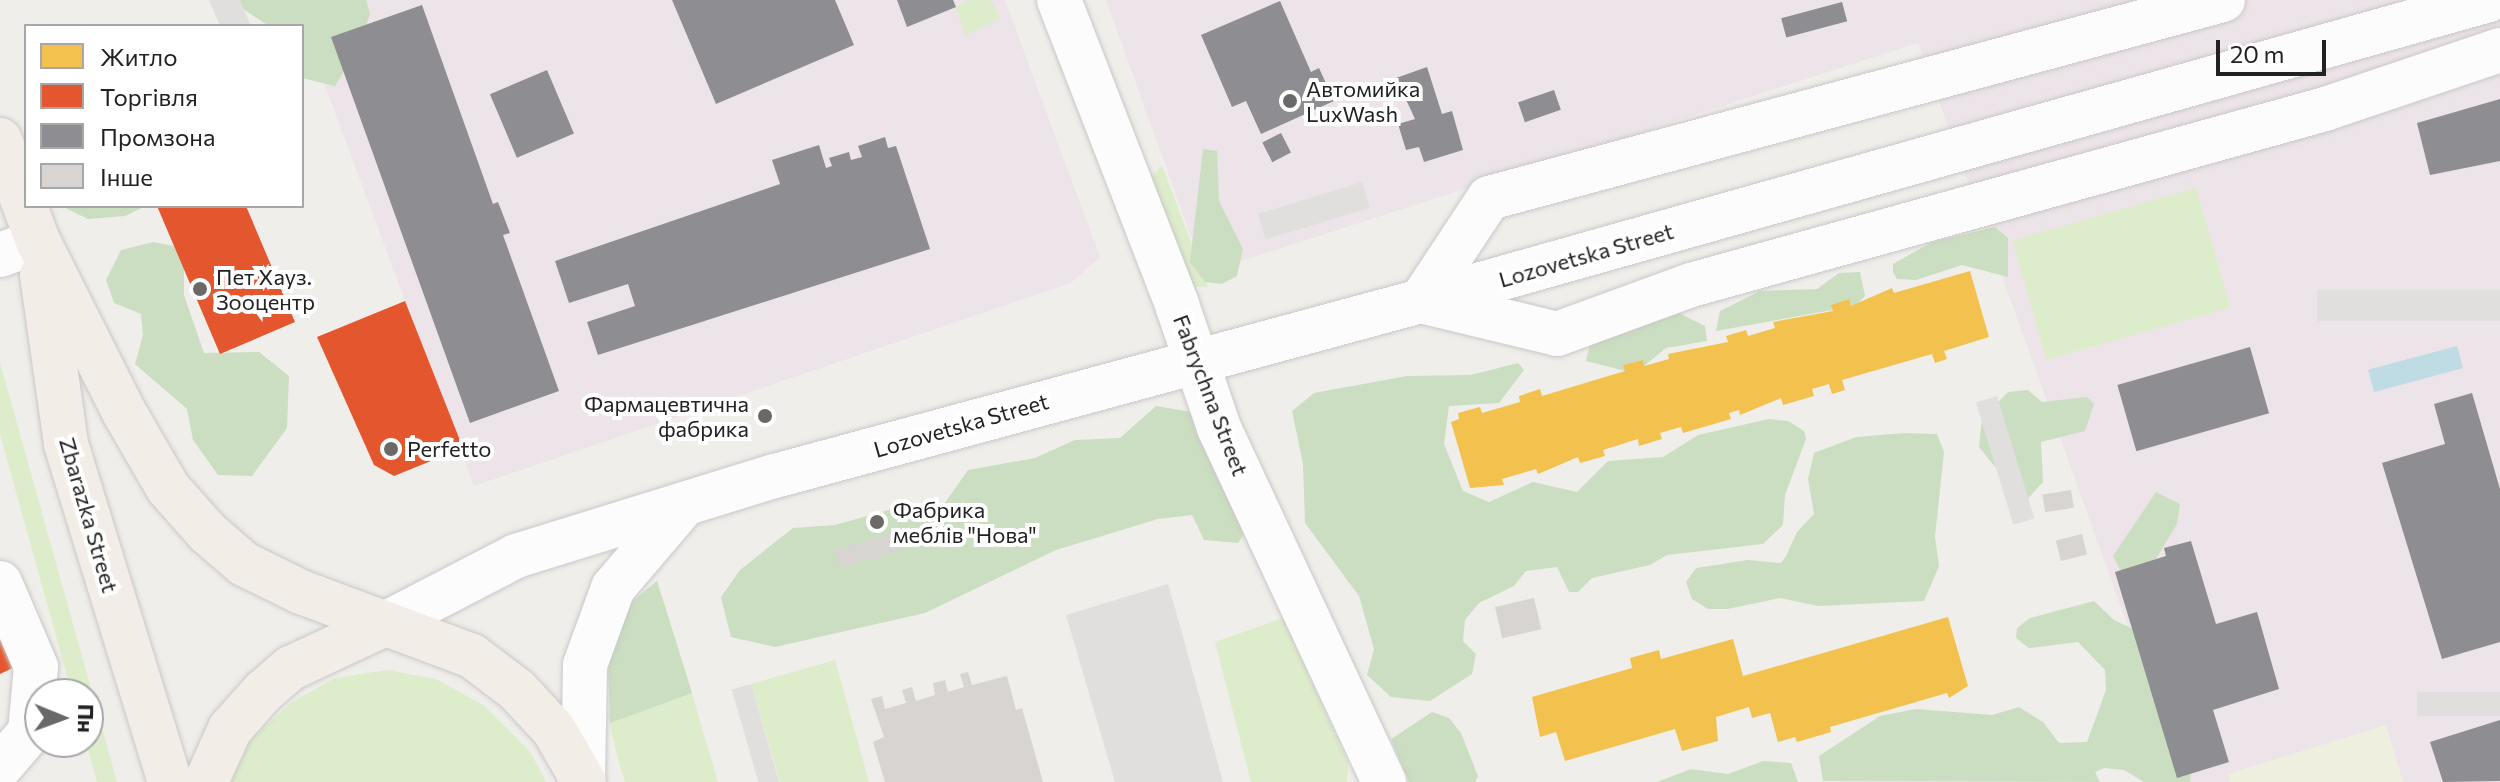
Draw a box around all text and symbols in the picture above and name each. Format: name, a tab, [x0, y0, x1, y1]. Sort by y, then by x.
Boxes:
legend	[24, 24, 304, 208]
scale bar	[2220, 24, 2330, 74]
text: 20 m	[2230, 39, 2284, 68]
text: Житло	[100, 42, 178, 71]
place label: Автомийка LuxWash	[1306, 75, 1420, 126]
text: Торгівля	[100, 82, 198, 111]
marker: Автомийка LuxWash	[1281, 92, 1299, 110]
text: Промзона	[100, 122, 215, 151]
text: Інше	[100, 162, 153, 191]
street label: Lozovetska Street	[1496, 217, 1676, 293]
place label: Пет Хауз. Зооцентр	[216, 263, 315, 314]
marker: Пет Хауз. Зооцентр	[191, 280, 209, 298]
street label: Fabrychna Street	[1168, 311, 1254, 479]
street label: Lozovetska Street	[871, 387, 1051, 463]
place label: Фармацевтична фабрика	[584, 390, 749, 442]
marker: Фармацевтична фабрика	[756, 407, 774, 425]
street label: Zbarazka Street	[54, 434, 124, 596]
place label: Perfetto	[407, 436, 491, 462]
marker: Perfetto	[382, 440, 400, 458]
place label: Фабрика меблів "Нова"	[893, 496, 1037, 548]
marker: Фабрика меблів "Нова"	[868, 513, 886, 531]
north arrow	[24, 678, 104, 758]
text: Пн	[73, 704, 100, 733]

